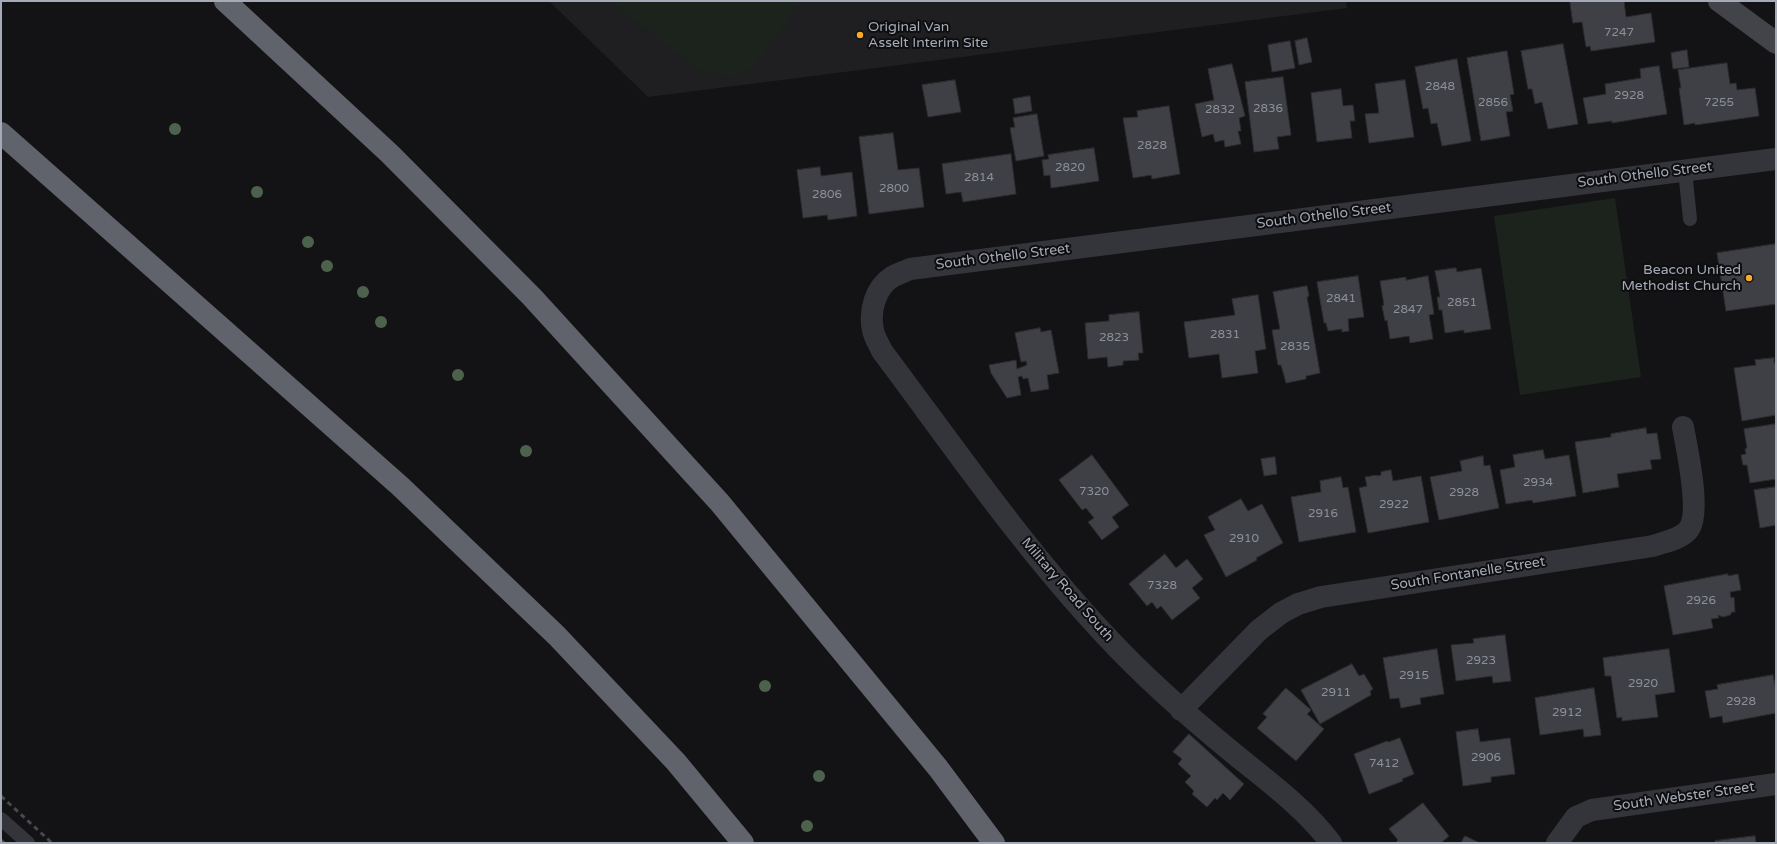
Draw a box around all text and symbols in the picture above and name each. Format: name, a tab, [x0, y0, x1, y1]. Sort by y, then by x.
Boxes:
place label: Original Van Asselt Interim Site	[868, 19, 988, 52]
house number: 7247	[1604, 26, 1634, 40]
marker: Original Van Asselt Interim Site	[855, 30, 865, 40]
house number: 2848	[1425, 80, 1455, 94]
house number: 2928	[1614, 89, 1644, 103]
house number: 2856	[1478, 96, 1508, 110]
house number: 7255	[1704, 96, 1734, 110]
house number: 2836	[1253, 102, 1283, 116]
house number: 2832	[1205, 103, 1235, 117]
house number: 2828	[1137, 139, 1167, 153]
street label: South Othello Street	[1577, 158, 1713, 192]
house number: 2820	[1055, 161, 1085, 175]
house number: 2814	[964, 171, 994, 185]
house number: 2800	[879, 182, 909, 196]
house number: 2806	[812, 188, 842, 202]
street label: South Othello Street	[1256, 199, 1392, 233]
street label: South Othello Street	[935, 240, 1071, 274]
place label: Beacon United Methodist Church	[1622, 262, 1741, 294]
marker: Beacon United Methodist Church	[1744, 273, 1754, 283]
house number: 2841	[1326, 292, 1356, 306]
house number: 2851	[1447, 296, 1477, 310]
house number: 2847	[1393, 303, 1423, 317]
house number: 2831	[1210, 328, 1240, 342]
house number: 2823	[1099, 331, 1129, 345]
house number: 2835	[1280, 340, 1310, 354]
house number: 2934	[1523, 476, 1553, 490]
house number: 7320	[1079, 485, 1109, 499]
house number: 2928	[1449, 486, 1479, 500]
house number: 2922	[1379, 498, 1409, 512]
house number: 2916	[1308, 507, 1338, 521]
house number: 2910	[1229, 532, 1259, 546]
street label: Military Road South	[1017, 535, 1117, 645]
street label: South Fontanelle Street	[1390, 553, 1546, 595]
house number: 7328	[1147, 579, 1177, 593]
house number: 2926	[1686, 594, 1716, 608]
house number: 2923	[1466, 654, 1496, 668]
house number: 2915	[1399, 669, 1429, 683]
house number: 2920	[1628, 677, 1658, 691]
house number: 2911	[1321, 686, 1351, 700]
house number: 2928	[1726, 695, 1756, 709]
house number: 2912	[1552, 706, 1582, 720]
house number: 2906	[1471, 751, 1501, 765]
house number: 7412	[1369, 757, 1399, 771]
street label: South Webster Street	[1612, 779, 1756, 815]

